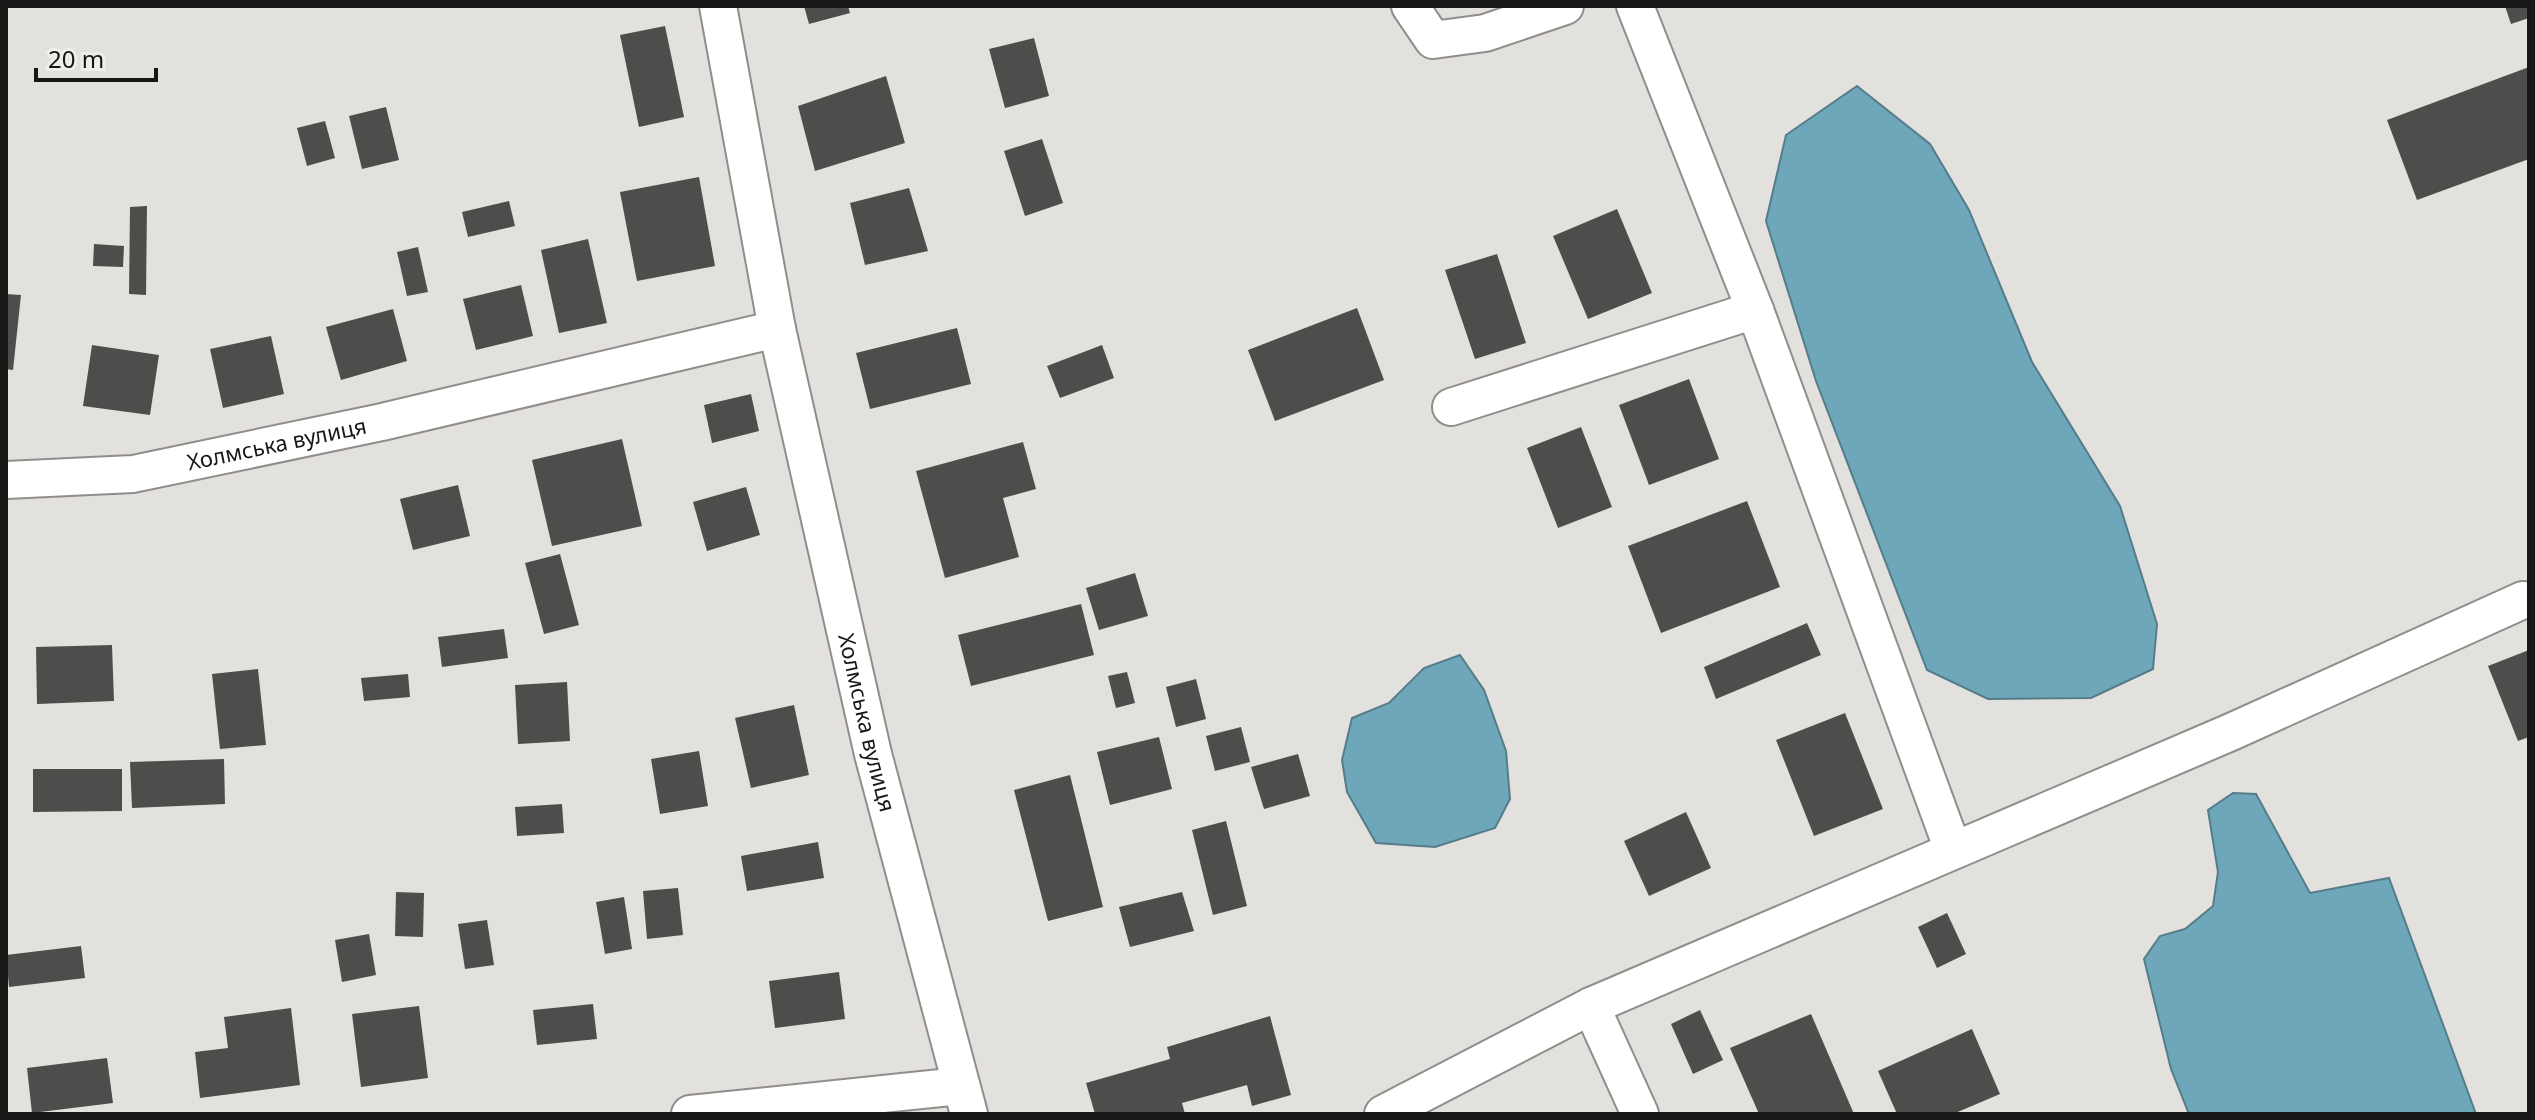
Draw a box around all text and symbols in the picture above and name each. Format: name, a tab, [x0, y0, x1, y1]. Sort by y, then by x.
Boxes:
scale bar	[36, 32, 156, 82]
text: 20 m	[48, 42, 104, 75]
street label: Холмська вулиця	[184, 410, 369, 476]
street label: Холмська вулиця	[832, 630, 904, 815]

